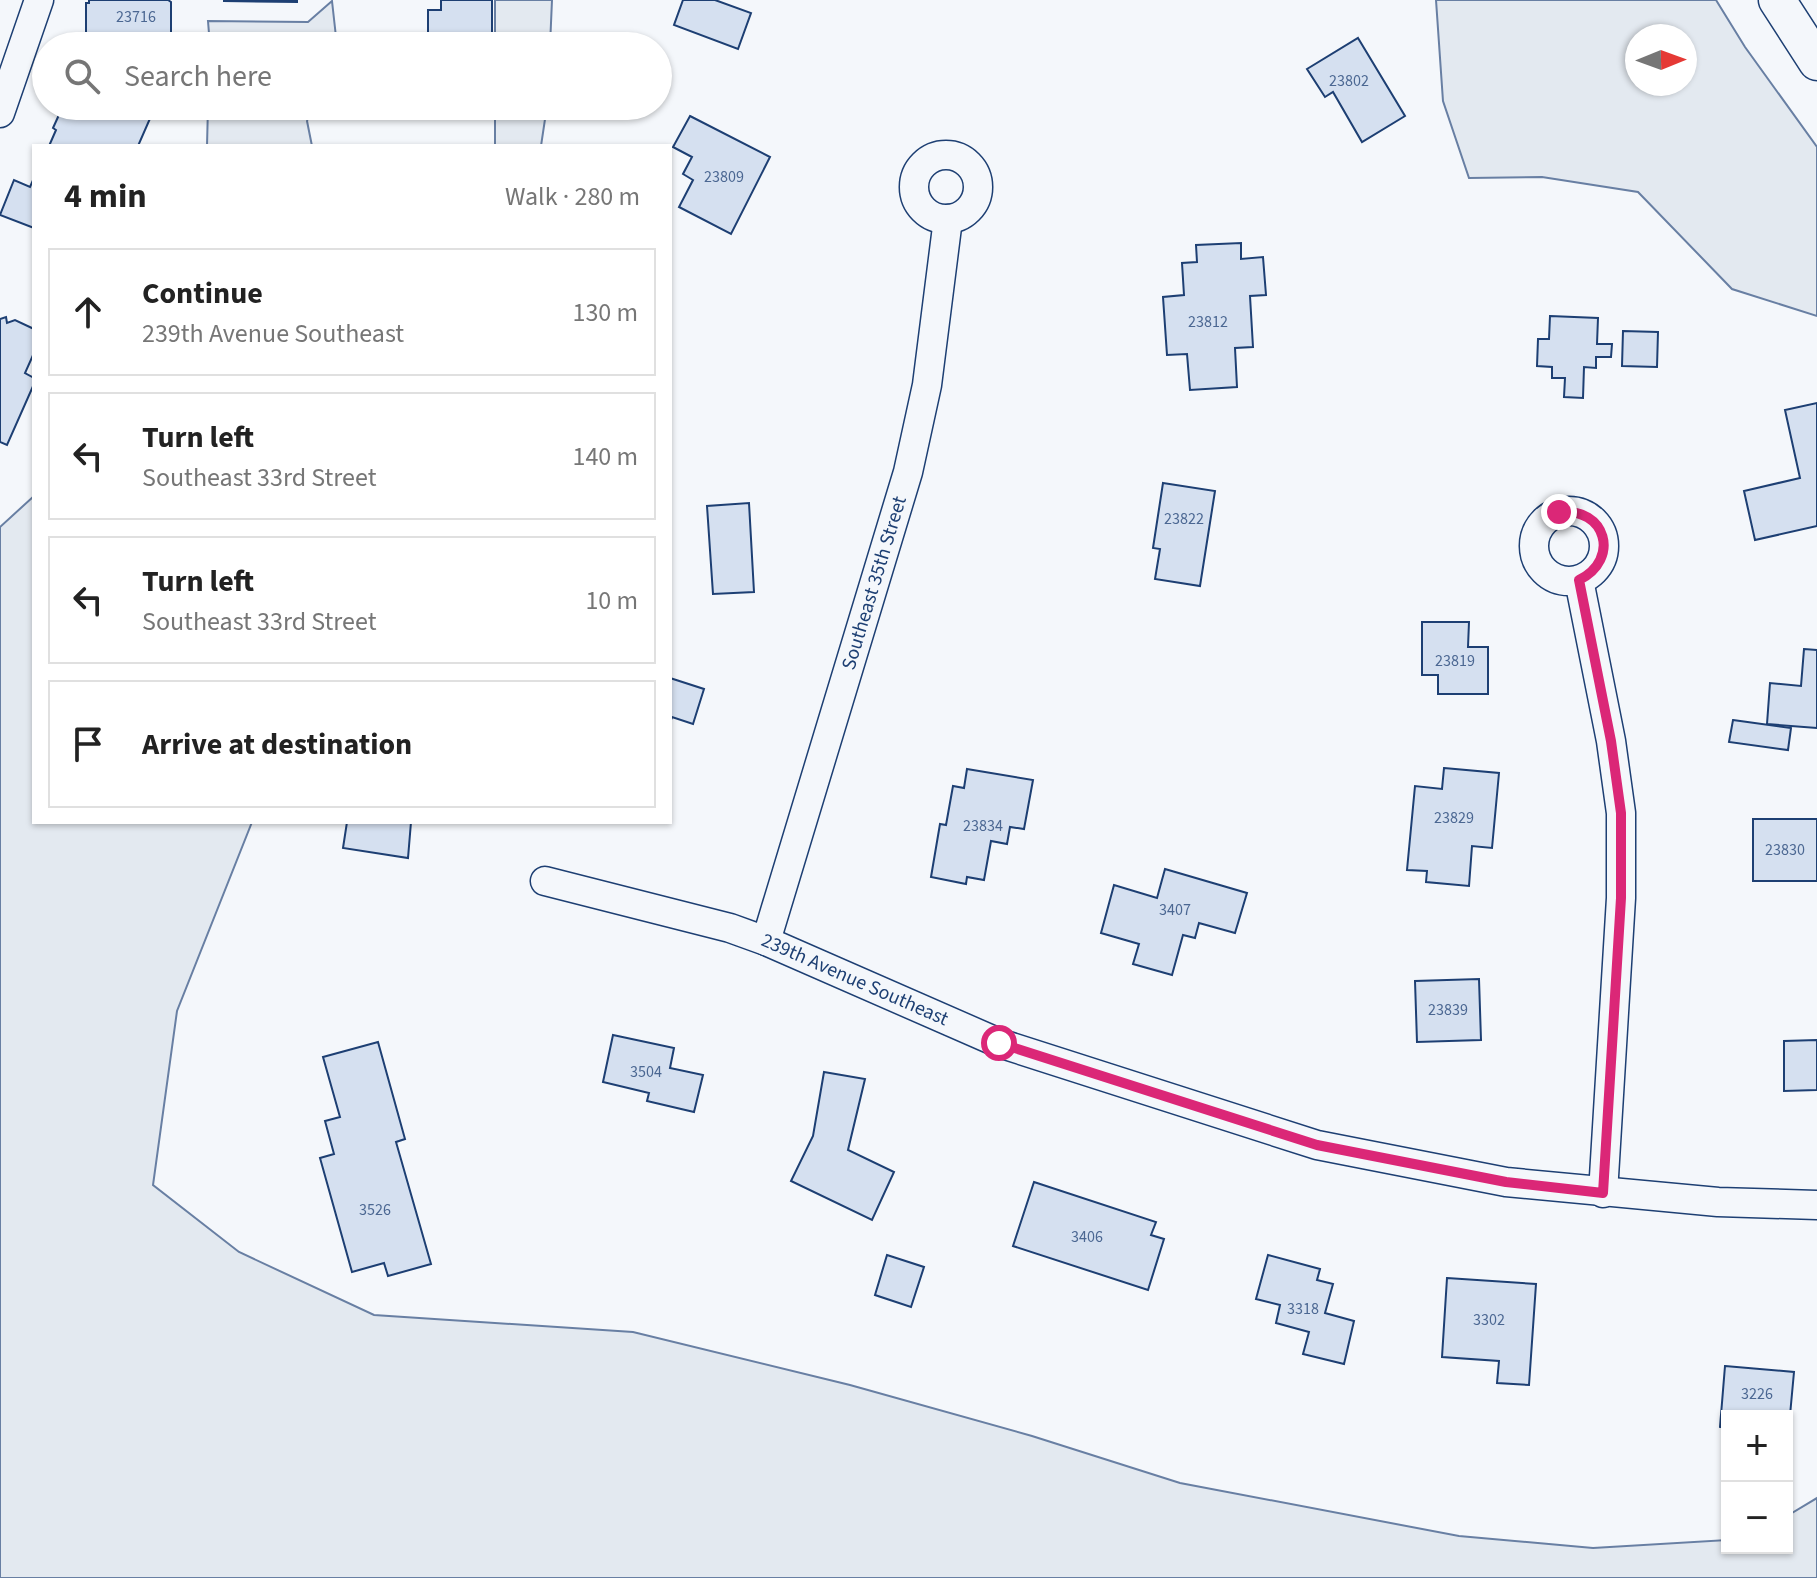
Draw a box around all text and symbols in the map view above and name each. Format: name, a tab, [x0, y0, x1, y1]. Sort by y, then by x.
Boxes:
house number: 23716	[116, 6, 156, 28]
north arrow	[1625, 24, 1697, 96]
search box	[32, 32, 672, 120]
icon: search	[60, 54, 104, 98]
text: Search here	[124, 55, 272, 98]
house number: 23802	[1329, 70, 1369, 92]
house number: 23809	[704, 166, 744, 188]
text: 4 min	[64, 172, 147, 221]
text: Walk · 280 m	[505, 178, 640, 215]
text: Continue	[142, 272, 263, 315]
icon: ahead	[66, 290, 110, 334]
text: 130 m	[572, 294, 638, 331]
house number: 23812	[1188, 311, 1228, 333]
text: 239th Avenue Southeast	[142, 315, 404, 352]
text: Turn left	[142, 416, 254, 459]
icon: left	[66, 434, 110, 478]
text: 140 m	[572, 438, 638, 475]
text: Southeast 33rd Street	[142, 459, 376, 496]
street label: Southeast 35th Street	[835, 492, 914, 673]
route end	[1541, 494, 1577, 530]
house number: 23822	[1164, 508, 1204, 530]
text: Turn left	[142, 560, 254, 603]
icon: left	[66, 578, 110, 622]
text: 10 m	[585, 582, 638, 619]
text: Southeast 33rd Street	[142, 603, 376, 640]
house number: 23819	[1435, 650, 1475, 672]
icon: arrive	[66, 722, 110, 766]
text: Arrive at destination	[142, 723, 412, 766]
house number: 23829	[1434, 807, 1474, 829]
house number: 23834	[963, 815, 1003, 837]
house number: 23830	[1765, 839, 1805, 861]
house number: 3407	[1159, 899, 1191, 921]
street label: 239th Avenue Southeast	[757, 927, 953, 1033]
house number: 23839	[1428, 999, 1468, 1021]
route start	[981, 1025, 1017, 1061]
house number: 3504	[630, 1061, 662, 1083]
house number: 3526	[359, 1199, 391, 1221]
house number: 3406	[1071, 1226, 1103, 1248]
house number: 3318	[1287, 1298, 1319, 1320]
house number: 3302	[1473, 1309, 1505, 1331]
house number: 3226	[1741, 1383, 1773, 1405]
map controls	[1721, 1410, 1793, 1554]
button: +	[1721, 1410, 1793, 1482]
button: −	[1721, 1482, 1793, 1554]

